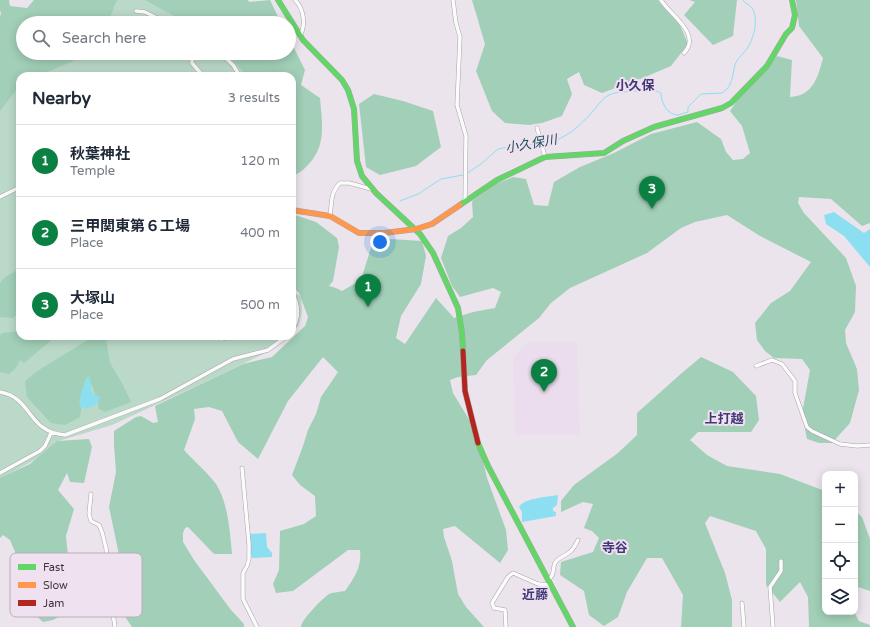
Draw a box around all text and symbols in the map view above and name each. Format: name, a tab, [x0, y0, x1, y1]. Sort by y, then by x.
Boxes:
search box	[16, 16, 296, 60]
icon: search	[30, 27, 52, 49]
text: Search here	[62, 29, 146, 47]
district label: 小久保	[615, 78, 655, 94]
text: Nearby	[32, 88, 91, 109]
text: 3 results	[228, 90, 280, 106]
water label: 小久保川	[504, 131, 560, 156]
text: 秋葉神社	[70, 145, 130, 163]
text: 1	[41, 153, 49, 169]
text: 120 m	[240, 153, 280, 169]
text: Temple	[70, 163, 115, 179]
pin: 3	[639, 176, 665, 209]
text: 三甲関東第６工場	[70, 217, 190, 235]
text: 2	[41, 225, 49, 241]
text: 400 m	[240, 225, 280, 241]
your location	[370, 232, 390, 252]
text: Place	[70, 235, 103, 251]
pin: 1	[355, 274, 381, 307]
text: 大塚山	[70, 289, 115, 307]
text: 3	[41, 297, 49, 313]
text: 500 m	[240, 297, 280, 313]
text: Place	[70, 307, 103, 323]
pin: 2	[531, 359, 557, 392]
district label: 上打越	[704, 411, 744, 427]
map controls	[822, 471, 858, 615]
button: +	[822, 471, 858, 507]
button: −	[822, 507, 858, 543]
district label: 寺谷	[602, 540, 628, 556]
button: locate	[822, 543, 858, 579]
legend	[10, 553, 142, 617]
text: Fast	[43, 561, 64, 574]
text: Slow	[43, 579, 68, 592]
button: layers	[822, 579, 858, 615]
district label: 近藤	[522, 587, 548, 603]
text: Jam	[43, 597, 64, 610]

